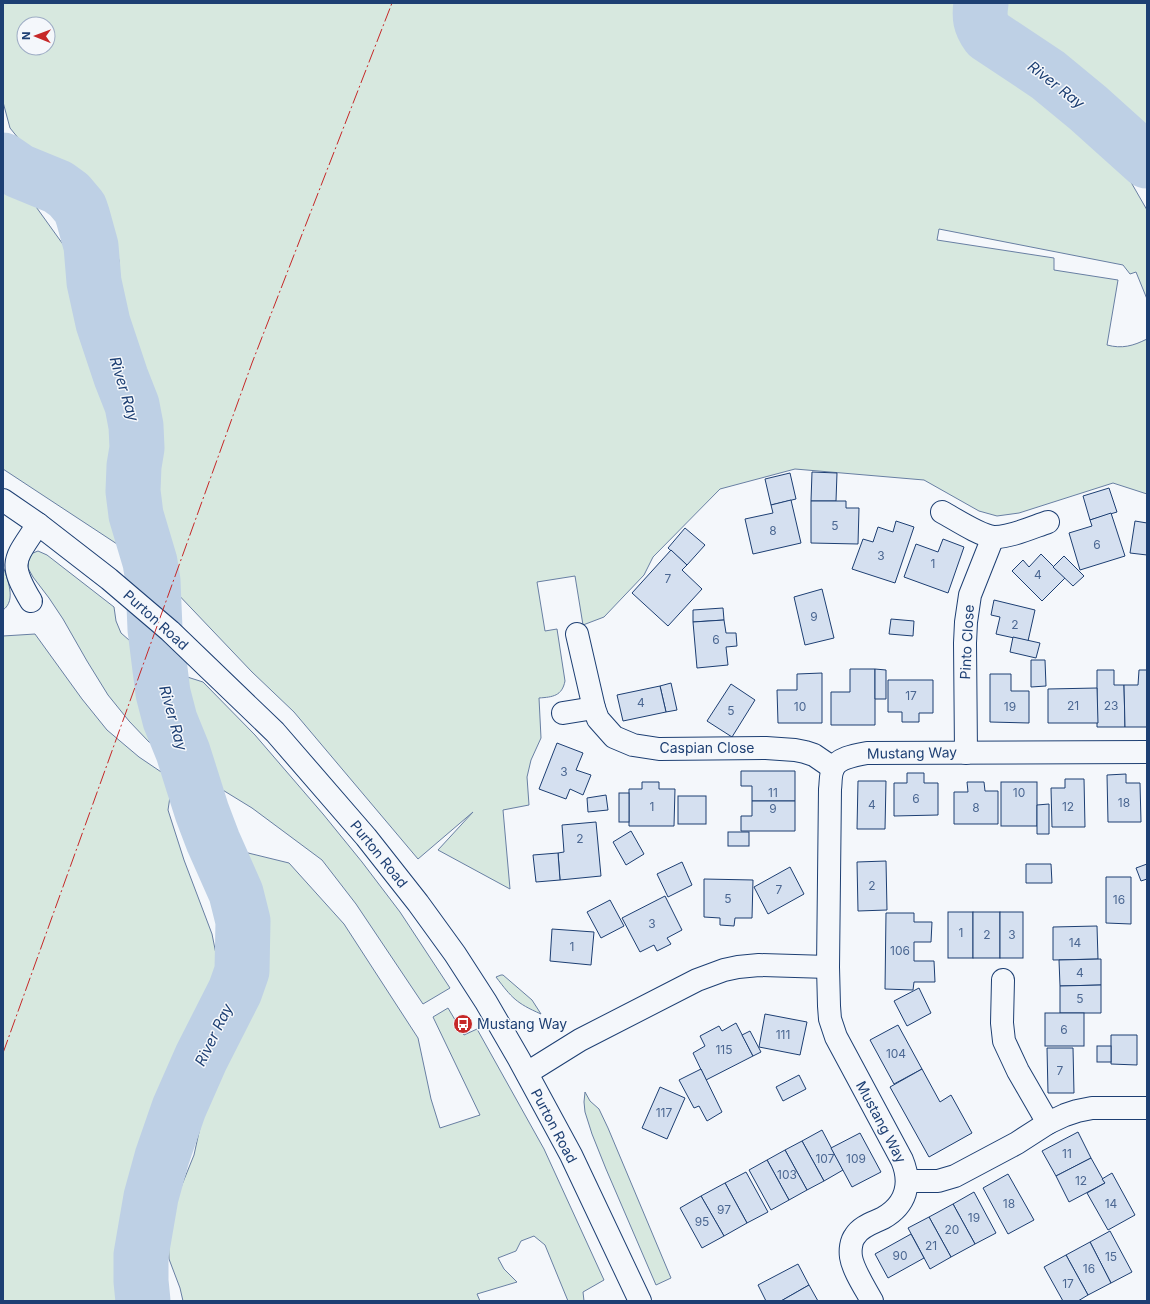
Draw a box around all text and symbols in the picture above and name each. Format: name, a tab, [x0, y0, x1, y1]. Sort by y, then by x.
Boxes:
north arrow	[16, 16, 56, 56]
text: N	[19, 32, 33, 40]
water label: River Ray	[1024, 57, 1089, 113]
water label: River Ray	[106, 354, 143, 424]
house number: 5	[831, 518, 839, 533]
house number: 8	[769, 523, 777, 538]
house number: 6	[1093, 537, 1101, 552]
house number: 3	[877, 548, 885, 563]
house number: 1	[931, 556, 935, 571]
house number: 4	[1034, 567, 1042, 582]
house number: 7	[665, 571, 672, 586]
street label: Purton Road	[120, 586, 192, 653]
street label: Pinto Close	[956, 604, 977, 680]
house number: 9	[810, 609, 818, 624]
house number: 2	[1011, 617, 1019, 632]
house number: 6	[712, 632, 720, 647]
water label: River Ray	[155, 683, 192, 753]
house number: 17	[905, 688, 917, 703]
house number: 4	[637, 695, 645, 710]
house number: 21	[1067, 698, 1079, 713]
house number: 23	[1104, 698, 1118, 713]
house number: 10	[794, 699, 806, 714]
house number: 19	[1004, 699, 1016, 714]
house number: 5	[727, 703, 735, 718]
street label: Caspian Close	[659, 739, 755, 756]
street label: Mustang Way	[867, 743, 957, 762]
house number: 3	[560, 764, 568, 779]
house number: 11	[768, 785, 778, 800]
house number: 10	[1013, 785, 1025, 800]
house number: 6	[912, 791, 920, 806]
house number: 18	[1118, 795, 1130, 810]
house number: 4	[868, 797, 876, 812]
house number: 1	[650, 799, 654, 814]
house number: 12	[1062, 799, 1074, 814]
house number: 8	[972, 800, 980, 815]
house number: 9	[769, 801, 777, 816]
street label: Purton Road	[347, 817, 412, 891]
house number: 2	[576, 831, 584, 846]
house number: 2	[868, 878, 876, 893]
house number: 7	[776, 882, 783, 897]
house number: 5	[724, 891, 732, 906]
house number: 16	[1113, 892, 1125, 907]
house number: 3	[648, 916, 656, 931]
house number: 1	[959, 925, 963, 940]
house number: 2	[983, 927, 991, 942]
house number: 3	[1008, 927, 1016, 942]
house number: 14	[1069, 935, 1082, 950]
house number: 1	[570, 939, 574, 954]
house number: 106	[890, 943, 910, 958]
house number: 4	[1076, 965, 1084, 980]
house number: 5	[1076, 991, 1084, 1006]
water label: River Ray	[190, 1000, 237, 1069]
bus stop icon: Mustang Way	[452, 1013, 474, 1035]
place label: Mustang Way	[477, 1015, 567, 1032]
house number: 6	[1060, 1022, 1068, 1037]
house number: 111	[776, 1027, 790, 1042]
house number: 115	[715, 1042, 733, 1057]
house number: 104	[886, 1046, 906, 1061]
house number: 7	[1057, 1063, 1064, 1078]
street label: Mustang Way	[853, 1078, 910, 1166]
street label: Purton Road	[528, 1086, 581, 1166]
house number: 117	[656, 1105, 672, 1120]
house number: 11	[1062, 1146, 1072, 1161]
house number: 107	[815, 1151, 835, 1166]
house number: 109	[846, 1151, 866, 1166]
house number: 103	[777, 1167, 797, 1182]
house number: 12	[1075, 1173, 1087, 1188]
house number: 18	[1003, 1196, 1015, 1211]
house number: 14	[1105, 1196, 1118, 1211]
house number: 97	[717, 1202, 731, 1217]
house number: 19	[968, 1210, 980, 1225]
house number: 95	[695, 1214, 709, 1229]
house number: 20	[945, 1222, 959, 1237]
house number: 21	[925, 1238, 937, 1253]
house number: 90	[892, 1248, 908, 1263]
house number: 15	[1105, 1249, 1117, 1264]
house number: 16	[1083, 1261, 1095, 1276]
house number: 17	[1062, 1276, 1074, 1291]

